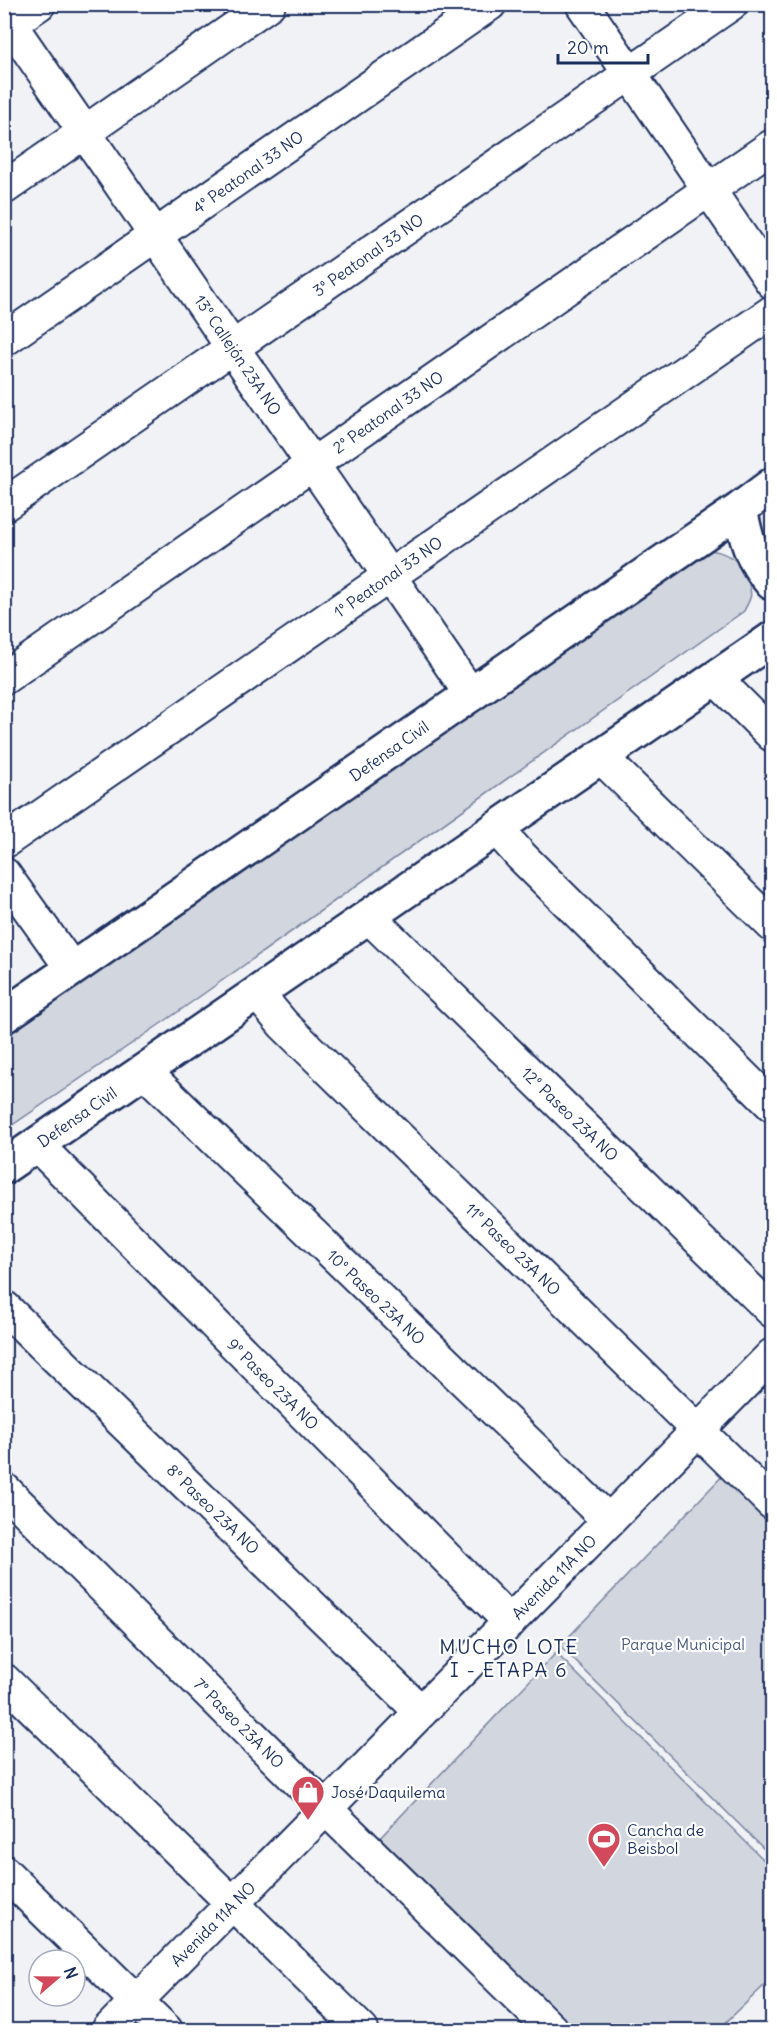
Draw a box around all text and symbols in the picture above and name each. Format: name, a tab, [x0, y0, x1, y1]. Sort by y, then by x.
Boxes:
scale bar	[558, 27, 648, 65]
text: 20 m	[567, 36, 609, 59]
street label: 4° Peatonal 33 NO	[189, 126, 307, 218]
street label: 3° Peatonal 33 NO	[309, 209, 427, 301]
street label: 13° Callejón 23A NO	[190, 291, 286, 419]
street label: 2° Peatonal 33 NO	[329, 366, 447, 458]
street label: 1° Peatonal 33 NO	[330, 532, 446, 622]
street label: Defensa Civil	[346, 716, 432, 786]
street label: 12° Paseo 23A NO	[517, 1063, 623, 1165]
street label: Defensa Civil	[34, 1082, 120, 1152]
street label: 11° Paseo 23A NO	[461, 1199, 565, 1299]
street label: 10° Paseo 23A NO	[323, 1245, 429, 1349]
street label: 9° Paseo 23A NO	[223, 1334, 323, 1434]
street label: 8° Paseo 23A NO	[163, 1460, 263, 1558]
street label: Avenida 11A NO	[507, 1530, 601, 1624]
district label: MUCHO LOTE I - ETAPA 6	[439, 1634, 579, 1682]
park label: Parque Municipal	[621, 1634, 745, 1654]
street label: 7° Paseo 23A NO	[190, 1674, 288, 1772]
shop icon: José Daquilema	[290, 1774, 326, 1821]
place label: José Daquilema	[331, 1782, 445, 1802]
place label: Cancha de Beisbol	[627, 1820, 704, 1858]
sports icon: Cancha de Beisbol	[586, 1821, 622, 1868]
street label: Avenida 11A NO	[166, 1877, 260, 1971]
north arrow	[27, 1948, 87, 2008]
text: N	[60, 1964, 82, 1981]

